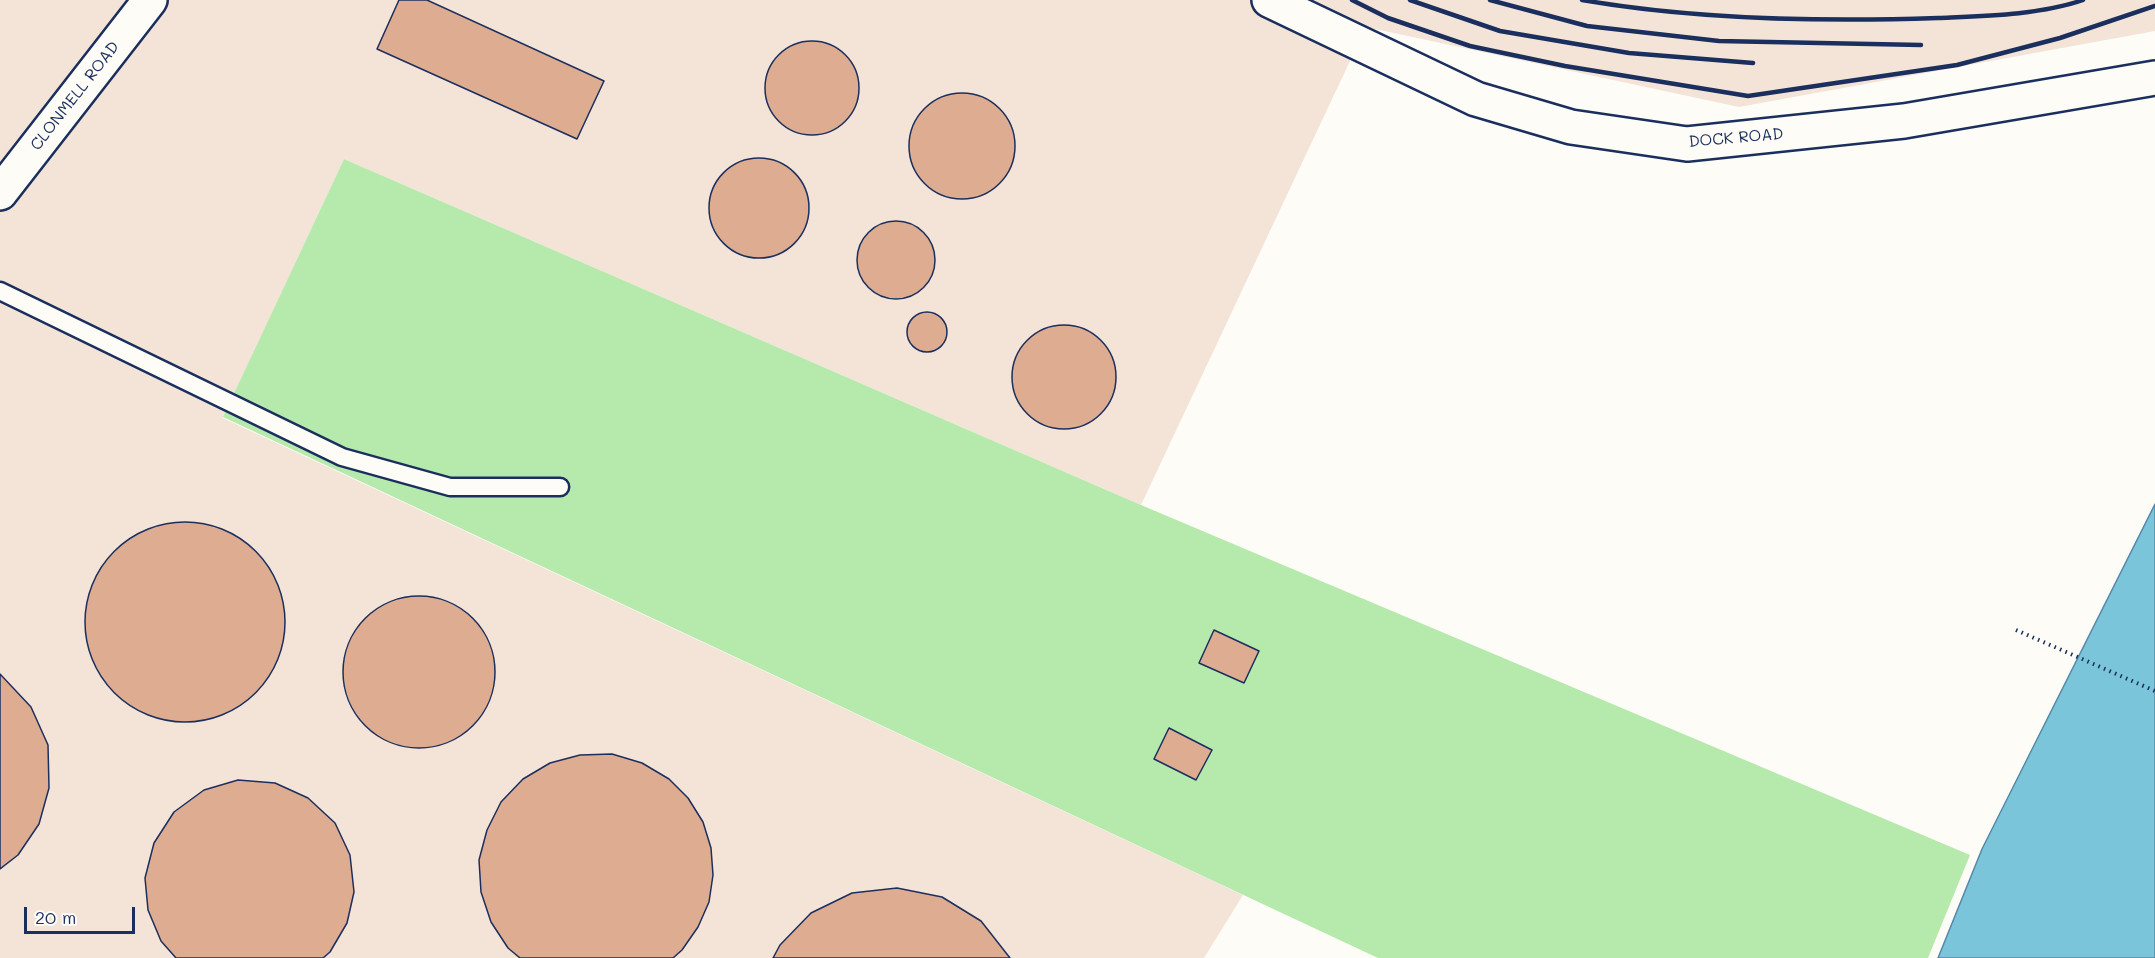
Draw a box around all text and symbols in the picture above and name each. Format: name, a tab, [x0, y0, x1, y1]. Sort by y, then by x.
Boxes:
street label: CLONMELL ROAD	[26, 38, 124, 154]
street label: DOCK ROAD	[1688, 124, 1784, 152]
scale bar	[27, 895, 138, 933]
text: 20 m	[35, 905, 76, 929]

